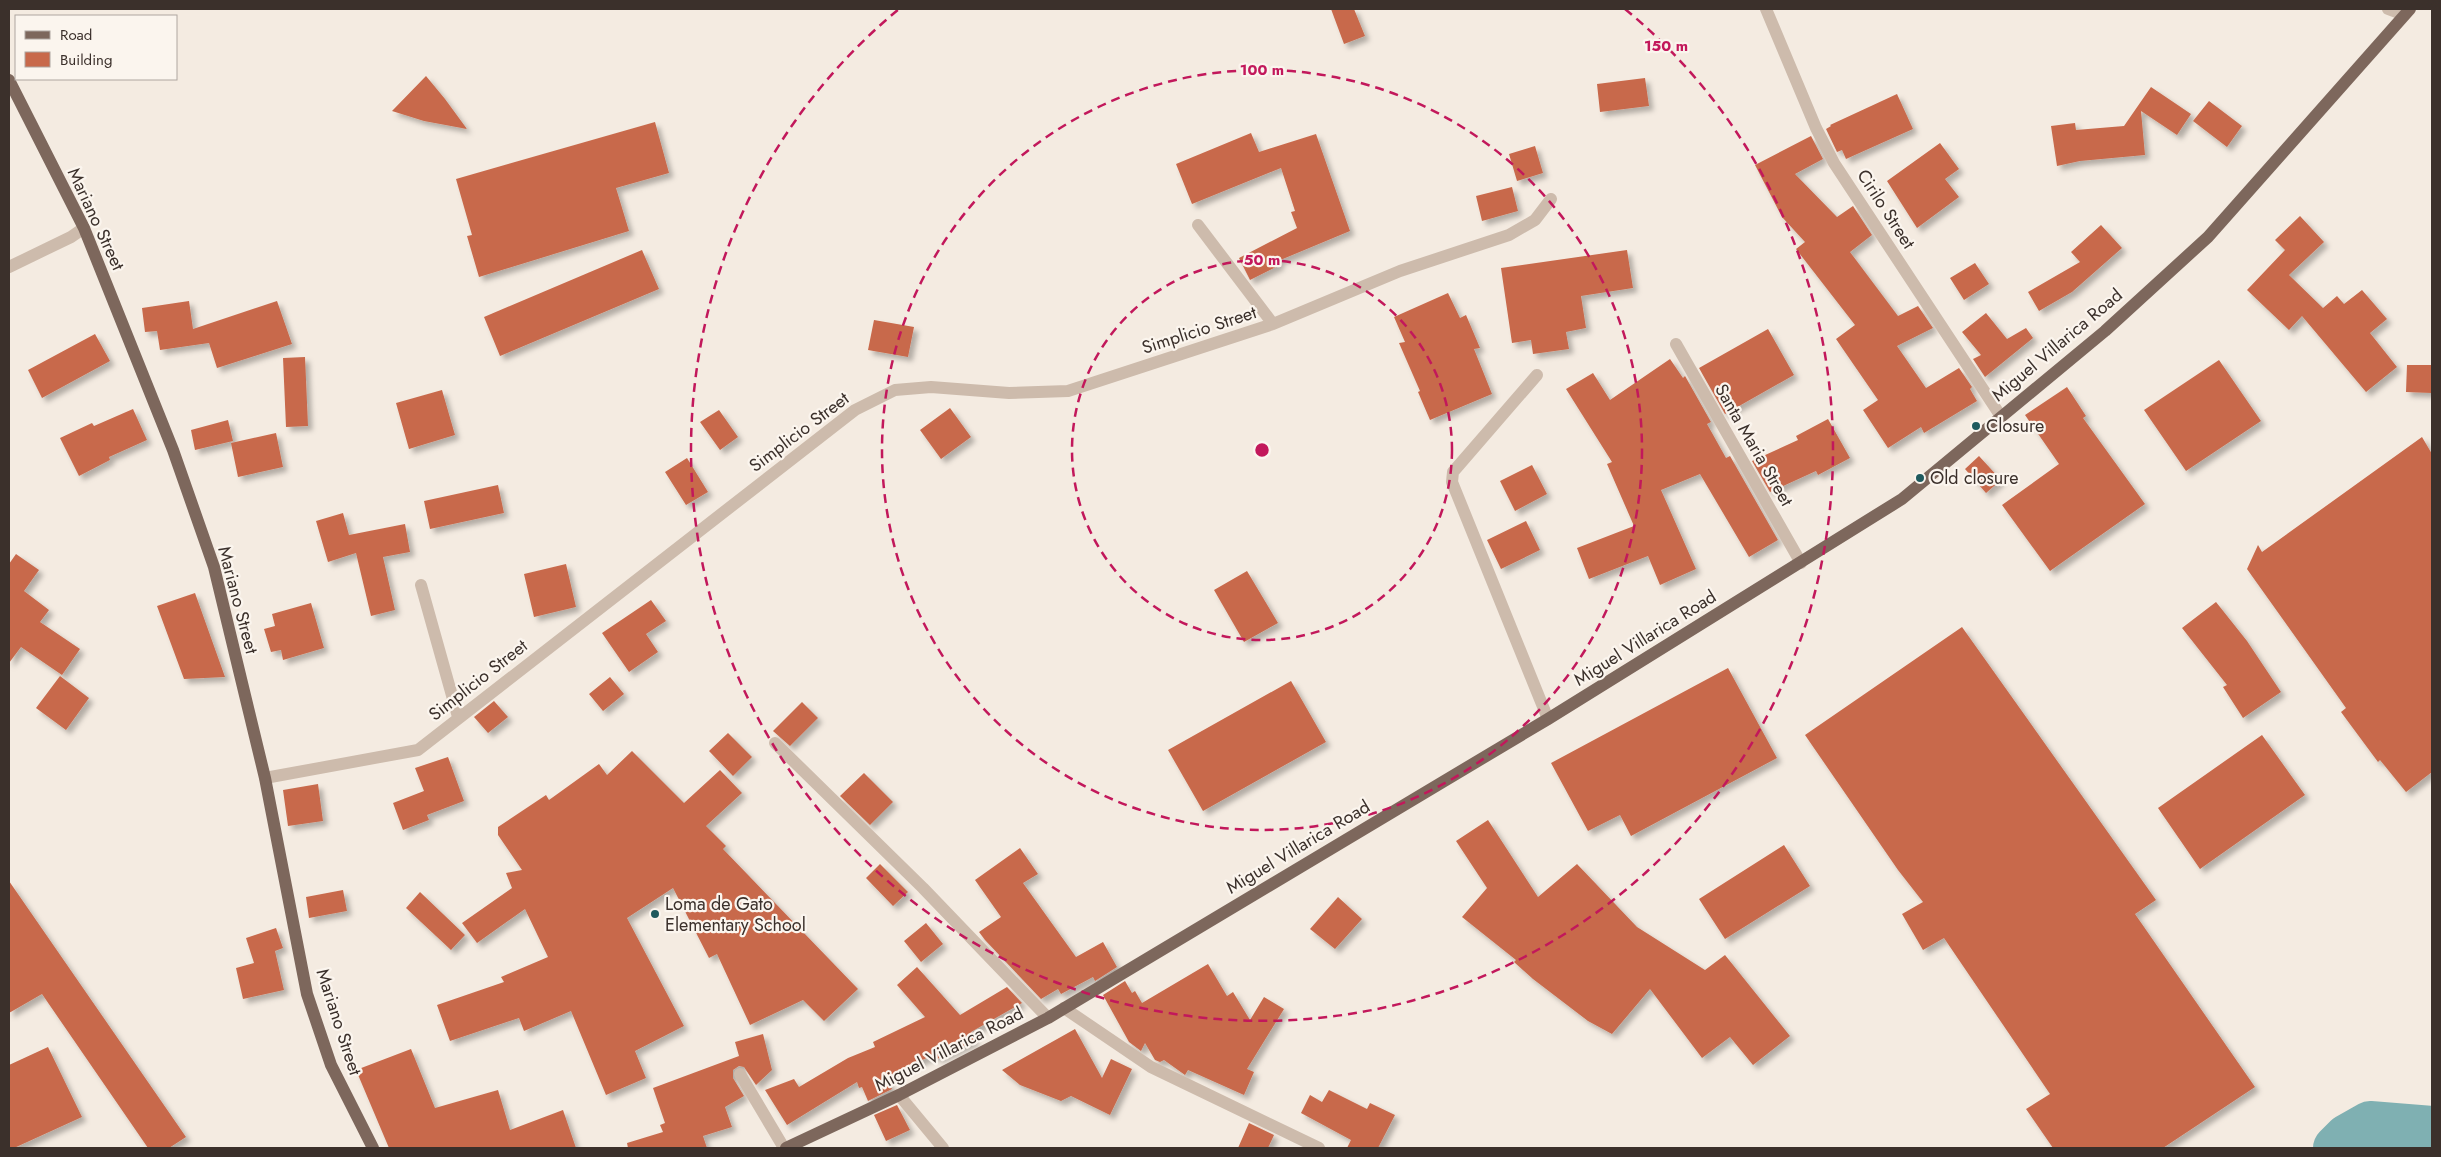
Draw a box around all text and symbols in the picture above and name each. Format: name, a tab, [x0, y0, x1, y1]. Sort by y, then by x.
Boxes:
legend	[15, 15, 178, 80]
text: Road	[60, 24, 92, 46]
text: 150 m	[1644, 35, 1688, 57]
text: Building	[60, 49, 112, 71]
text: 100 m	[1240, 59, 1284, 81]
street label: Mariano Street	[61, 163, 131, 275]
street label: Cirilo Street	[1851, 164, 1922, 254]
text: 50 m	[1244, 249, 1280, 271]
street label: Miguel Villarica Road	[1986, 282, 2128, 408]
street label: Simplicio Street	[1138, 299, 1260, 361]
street label: Santa Maria Street	[1708, 379, 1800, 512]
street label: Simplicio Street	[744, 385, 855, 478]
place label: Closure	[1986, 413, 2044, 439]
marker: Closure	[1970, 420, 1982, 432]
centre of rings	[1253, 441, 1271, 459]
place label: Old closure	[1930, 465, 2018, 491]
marker: Old closure	[1914, 472, 1926, 484]
street label: Mariano Street	[211, 543, 265, 657]
street label: Miguel Villarica Road	[1569, 584, 1721, 692]
street label: Simplicio Street	[423, 633, 533, 727]
street label: Miguel Villarica Road	[1221, 794, 1375, 900]
place label: Loma de Gato Elementary School	[665, 891, 806, 938]
marker: Loma de Gato Elementary School	[649, 908, 661, 920]
street label: Mariano Street	[310, 965, 369, 1079]
street label: Miguel Villarica Road	[870, 1000, 1028, 1098]

